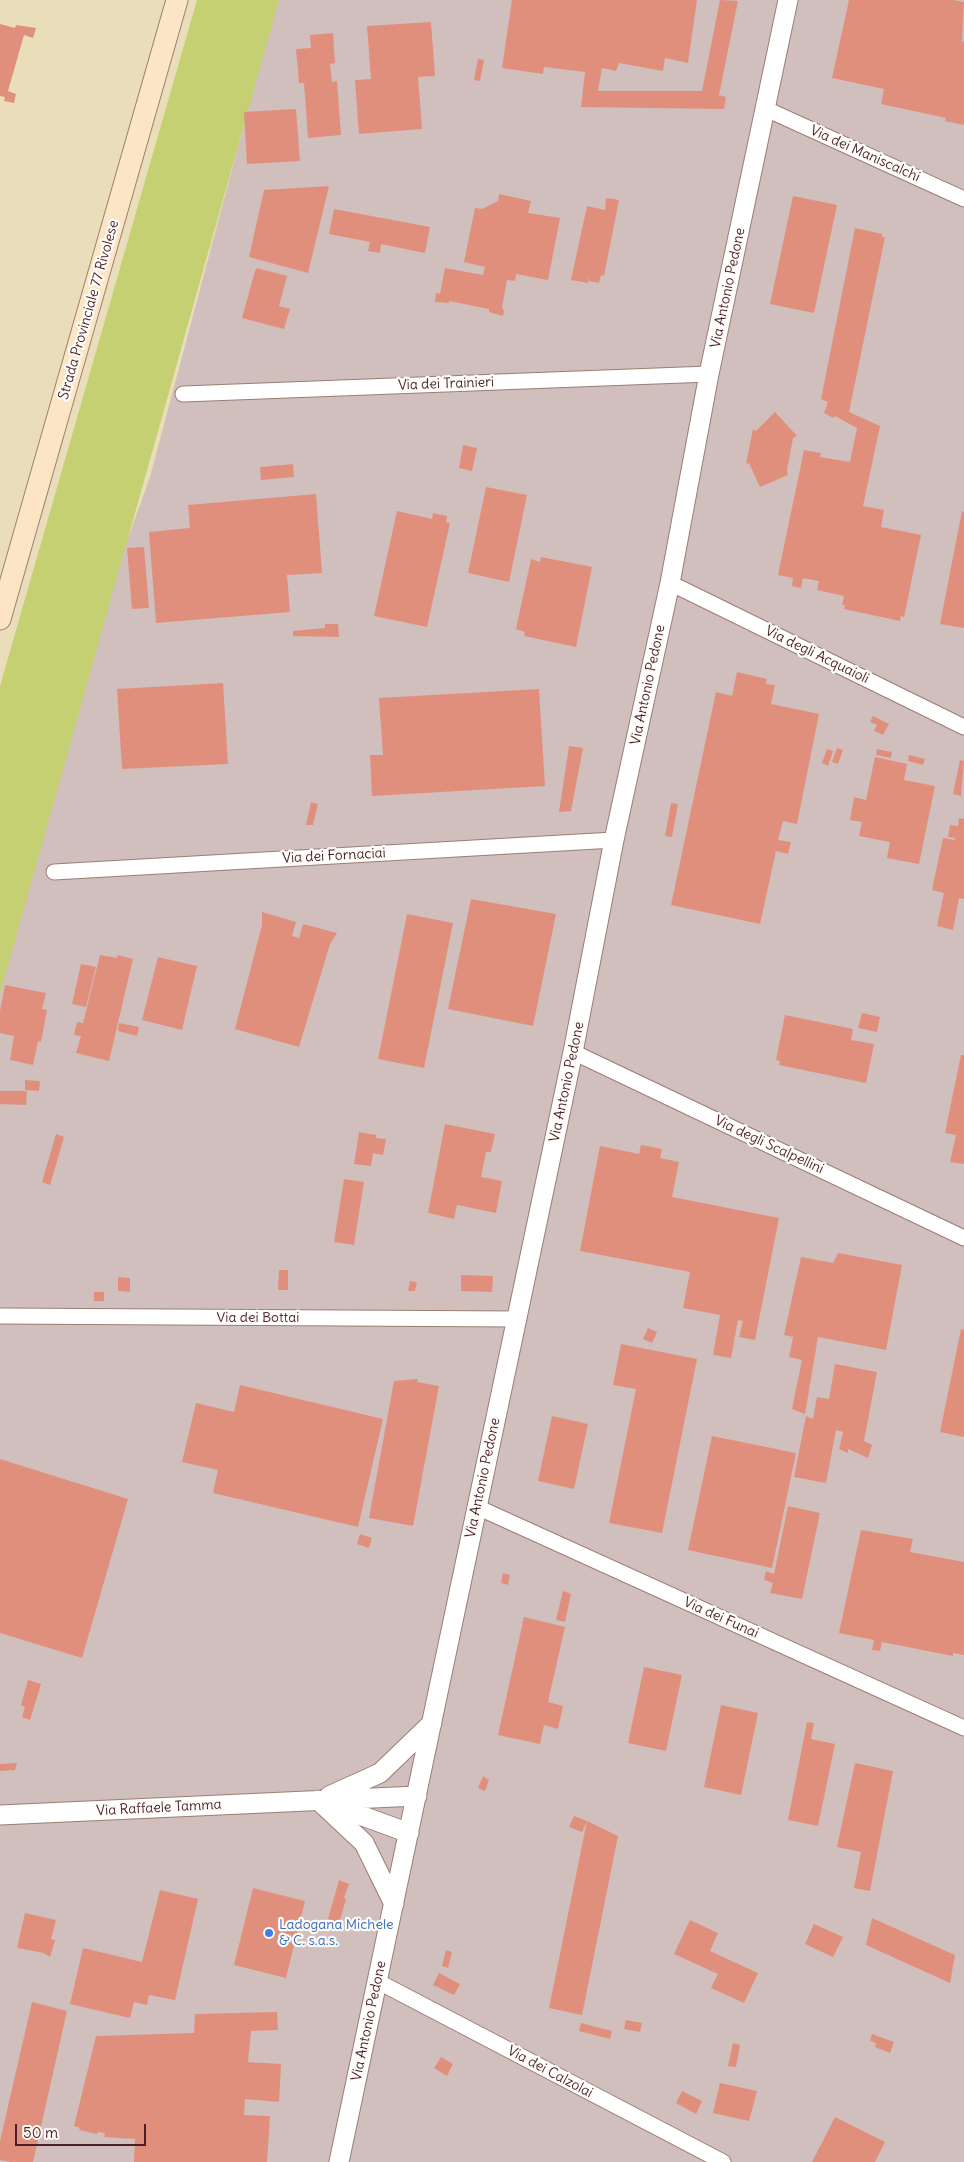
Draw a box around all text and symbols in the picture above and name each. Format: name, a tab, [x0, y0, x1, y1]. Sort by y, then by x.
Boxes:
street label: Via dei Maniscalchi	[807, 122, 923, 186]
street label: Strada Provinciale 77 Rivolese	[55, 218, 123, 402]
street label: Via Antonio Pedone	[707, 226, 749, 350]
street label: Via dei Trainieri	[398, 374, 494, 394]
street label: Via Antonio Pedone	[627, 623, 669, 747]
street label: Via degli Acquaioli	[762, 623, 872, 687]
street label: Via dei Fornaciai	[282, 845, 386, 867]
street label: Via Antonio Pedone	[546, 1020, 588, 1144]
street label: Via degli Scalpellini	[712, 1112, 826, 1178]
street label: Via dei Bottai	[217, 1310, 299, 1326]
street label: Via Antonio Pedone	[462, 1416, 504, 1540]
street label: Via dei Funai	[681, 1594, 761, 1642]
street label: Via Raffaele Tamma	[96, 1796, 222, 1820]
place label: Ladogana Michele & C. s.a.s.	[279, 1917, 394, 1950]
marker: Ladogana Michele & C. s.a.s.	[263, 1927, 275, 1939]
street label: Via Antonio Pedone	[348, 1959, 390, 2083]
street label: Via dei Calzolai	[504, 2042, 596, 2102]
scale bar	[18, 2114, 149, 2146]
text: 50 m	[23, 2123, 58, 2142]

